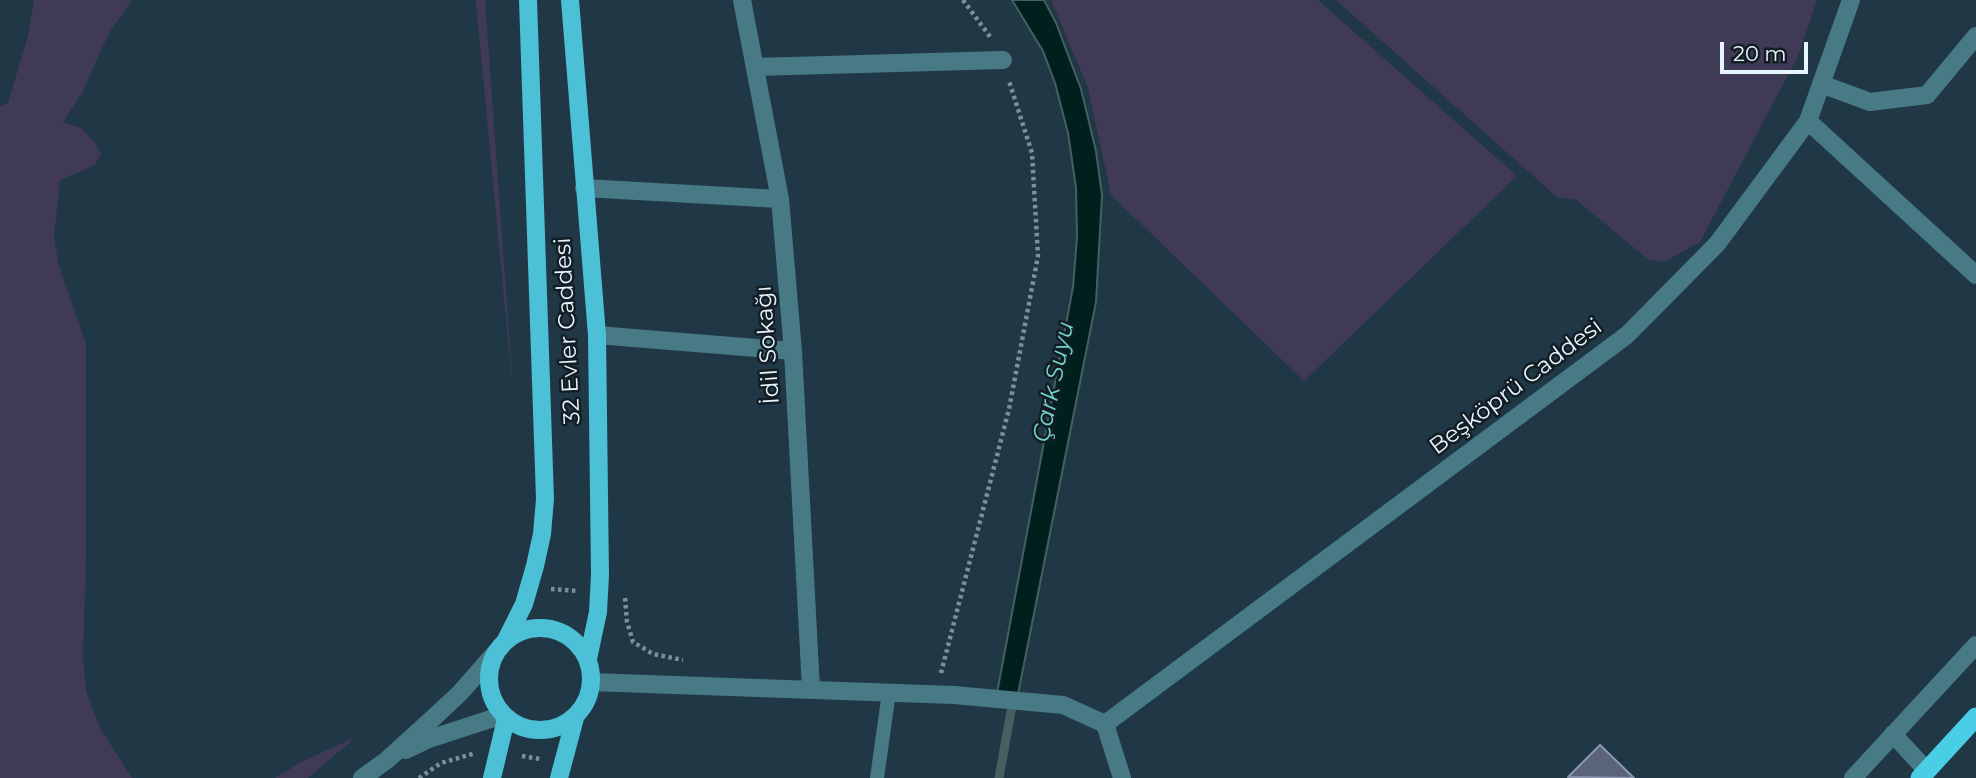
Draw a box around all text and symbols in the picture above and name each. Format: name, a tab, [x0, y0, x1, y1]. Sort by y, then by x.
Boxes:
scale bar	[1724, 28, 1812, 72]
text: 20 m	[1733, 41, 1787, 66]
street label: 32 Evler Caddesi	[549, 237, 587, 425]
street label: İdil Sokağı	[750, 285, 786, 405]
street label: Beşköprü Caddesi	[1424, 313, 1608, 461]
water label: Çark Suyu	[1027, 319, 1081, 445]

